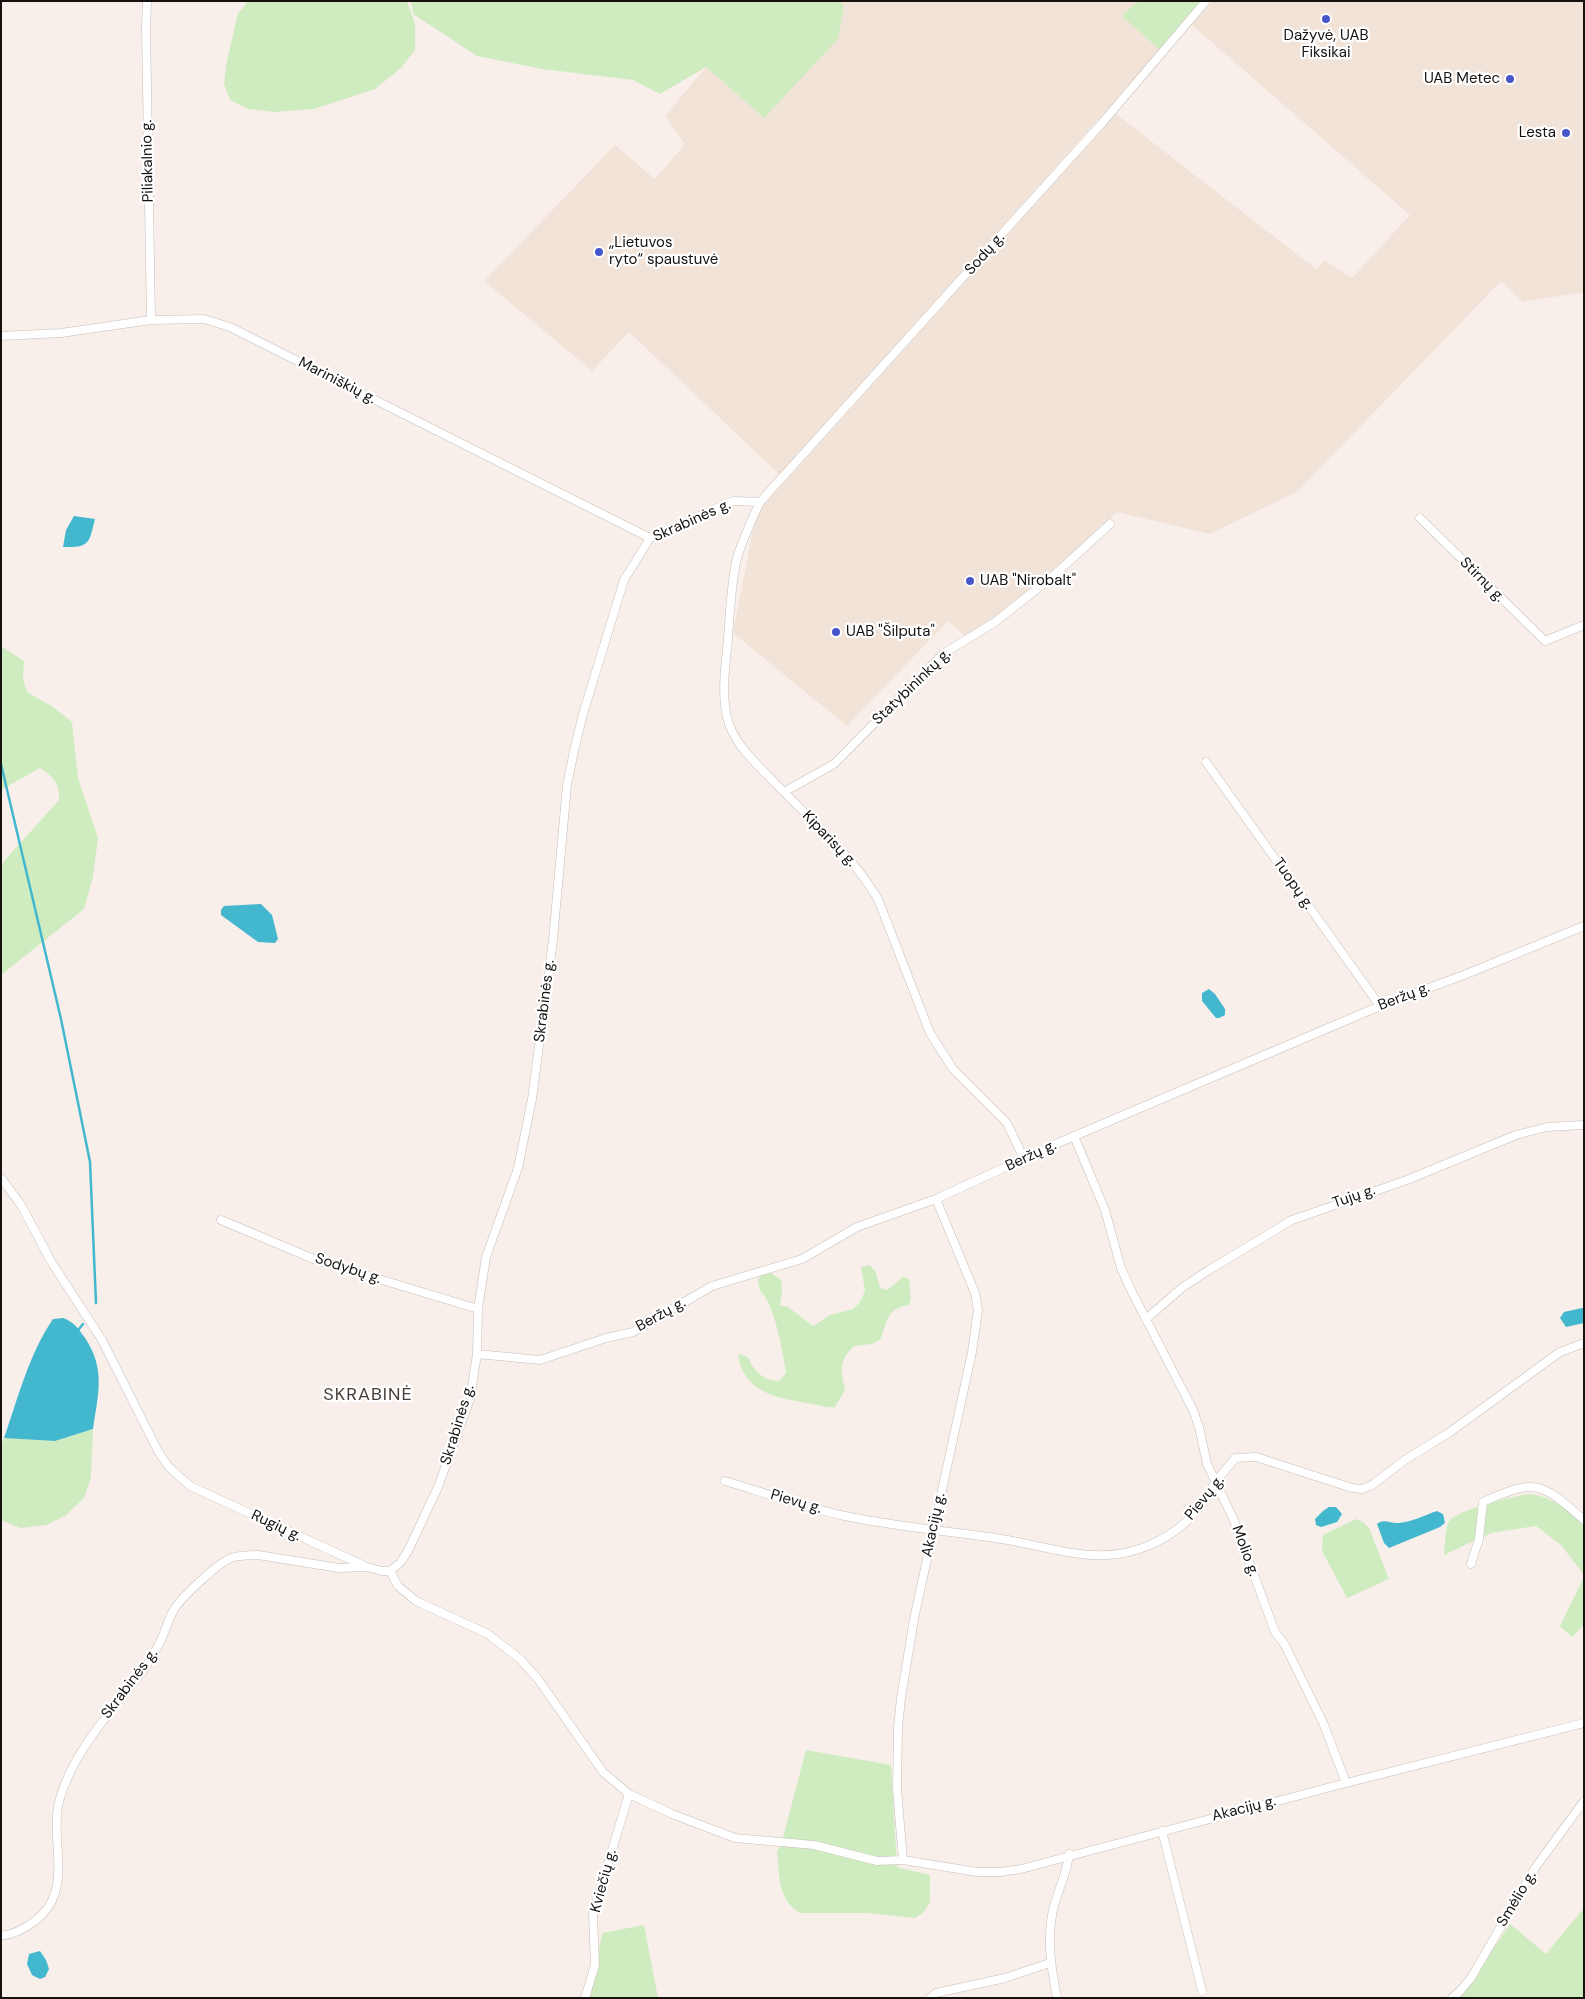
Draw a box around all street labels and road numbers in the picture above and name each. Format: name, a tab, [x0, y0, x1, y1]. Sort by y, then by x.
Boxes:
street label: Piliakalnio g.	[138, 119, 158, 203]
street label: Sodų g.	[961, 229, 1009, 279]
street label: Mariniškių g.	[295, 354, 379, 408]
street label: Skrabinės g.	[650, 496, 734, 546]
street label: Stirnų g.	[1456, 554, 1508, 606]
street label: Statybininkų g.	[869, 645, 955, 729]
street label: Kiparisų g.	[798, 807, 860, 871]
street label: Tuopų g.	[1269, 855, 1317, 913]
street label: Skrabinės g.	[531, 959, 559, 1043]
street label: Beržų g.	[1376, 979, 1432, 1015]
street label: Beržų g.	[1003, 1136, 1059, 1176]
street label: Tujų g.	[1330, 1181, 1378, 1213]
street label: Sodybų g.	[313, 1250, 383, 1288]
street label: Beržų g.	[633, 1294, 689, 1336]
street label: Skrabinės g.	[437, 1383, 479, 1467]
street label: Pievų g.	[1182, 1472, 1228, 1524]
street label: Pievų g.	[768, 1486, 824, 1518]
street label: Akacijų g.	[918, 1491, 950, 1559]
street label: Rugių g.	[248, 1507, 304, 1545]
street label: Molio g.	[1228, 1523, 1262, 1579]
street label: Skrabinės g.	[98, 1645, 162, 1723]
street label: Akacijų g.	[1210, 1792, 1278, 1826]
street label: Kviečių g.	[587, 1848, 621, 1914]
street label: Smėlio g.	[1493, 1868, 1541, 1930]

